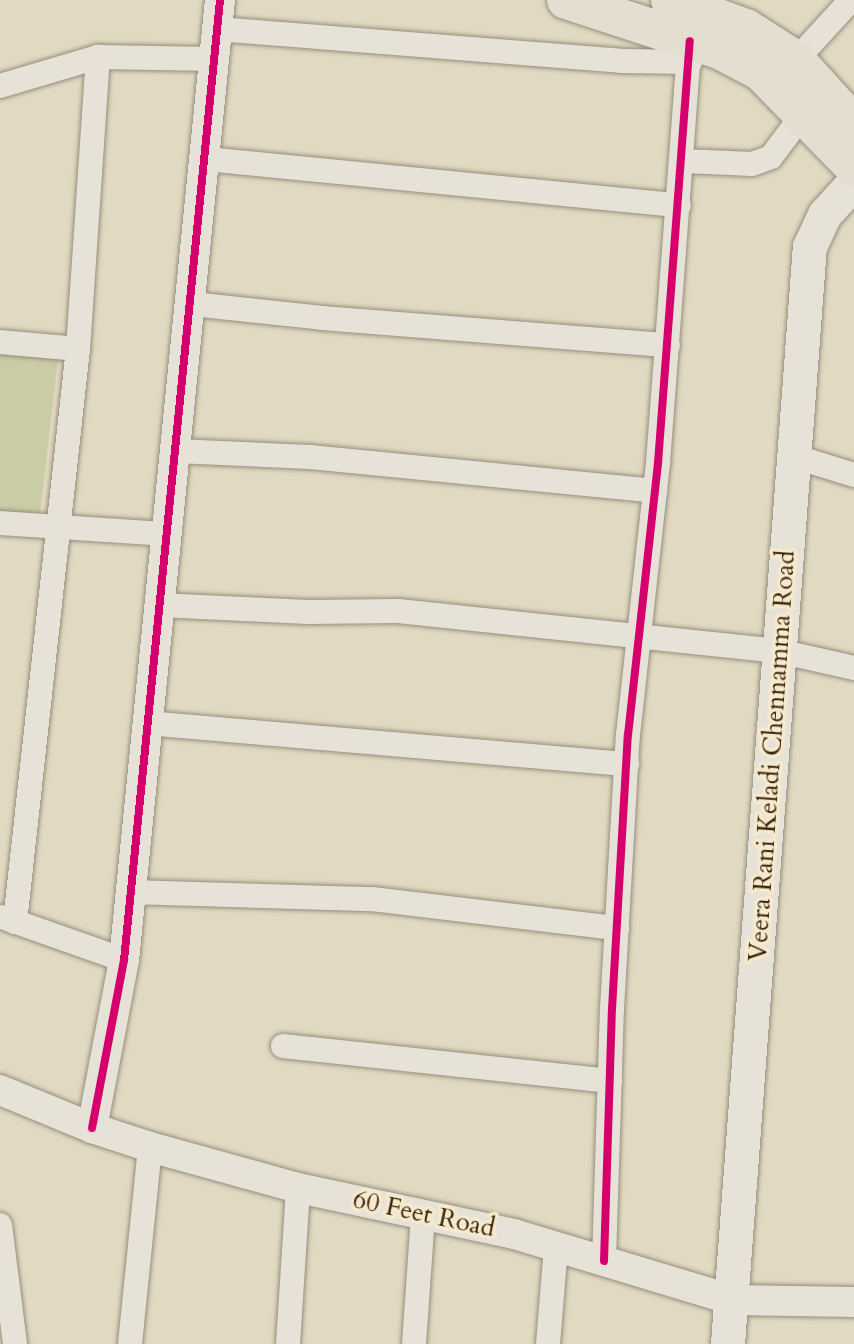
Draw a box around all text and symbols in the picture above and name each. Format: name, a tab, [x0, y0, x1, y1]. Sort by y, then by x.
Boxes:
street label: Veera Rani Keladi Chennamma Road	[742, 549, 802, 963]
street label: 60 Feet Road	[350, 1184, 498, 1244]

